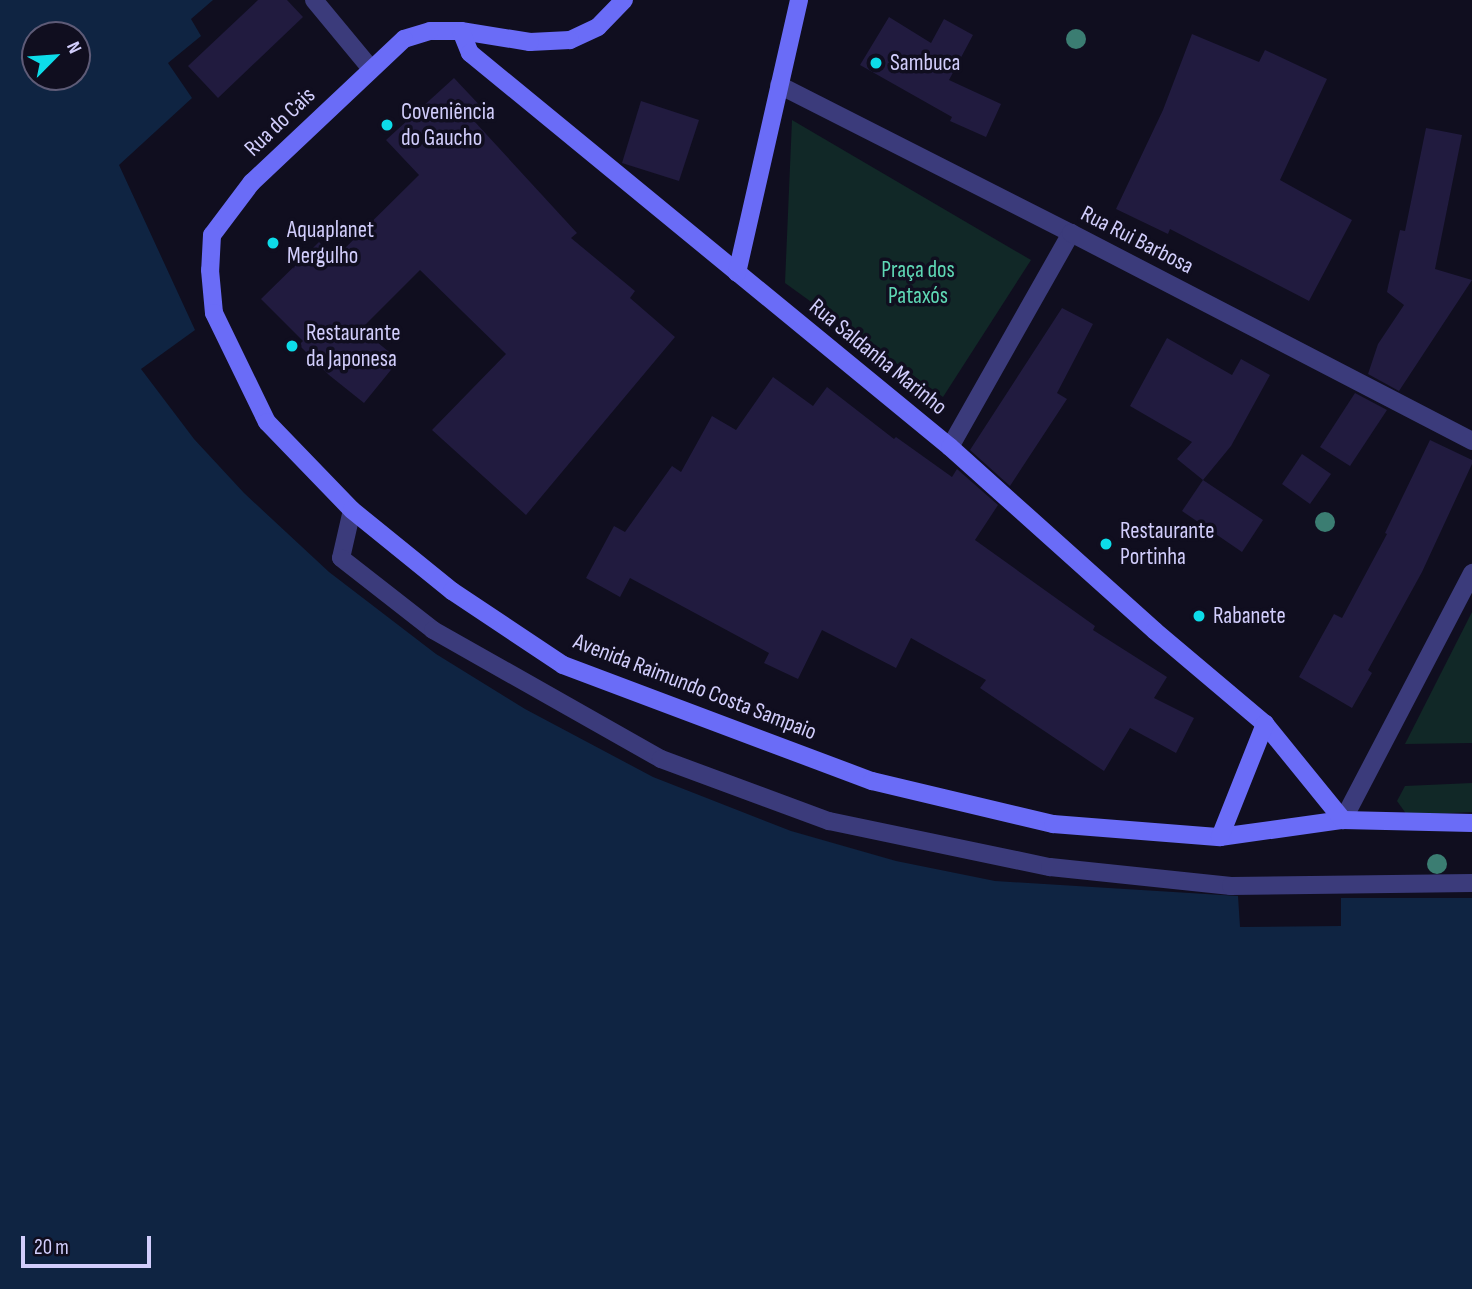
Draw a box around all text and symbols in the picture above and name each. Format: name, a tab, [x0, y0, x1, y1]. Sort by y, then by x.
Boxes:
north arrow	[21, 21, 91, 91]
text: N	[61, 38, 86, 57]
place label: Sambuca	[890, 49, 960, 77]
marker: Sambuca	[868, 55, 884, 71]
street label: Rua do Cais	[239, 82, 321, 162]
place label: Coveniência do Gaucho	[401, 98, 495, 152]
marker: Coveniência do Gaucho	[379, 117, 395, 133]
street label: Rua Rui Barbosa	[1076, 200, 1198, 280]
place label: Aquaplanet Mergulho	[287, 216, 374, 270]
marker: Aquaplanet Mergulho	[265, 235, 281, 251]
park label: Praça dos Pataxós	[881, 256, 955, 310]
street label: Rua Saldanha Marinho	[804, 293, 952, 421]
place label: Restaurante da Japonesa	[306, 319, 400, 373]
marker: Restaurante da Japonesa	[284, 338, 300, 354]
place label: Restaurante Portinha	[1120, 517, 1214, 571]
marker: Restaurante Portinha	[1098, 536, 1114, 552]
place label: Rabanete	[1213, 602, 1286, 630]
marker: Rabanete	[1191, 608, 1207, 624]
street label: Avenida Raimundo Costa Sampaio	[570, 628, 820, 746]
scale bar	[24, 1222, 154, 1266]
text: 20 m	[34, 1235, 69, 1260]

